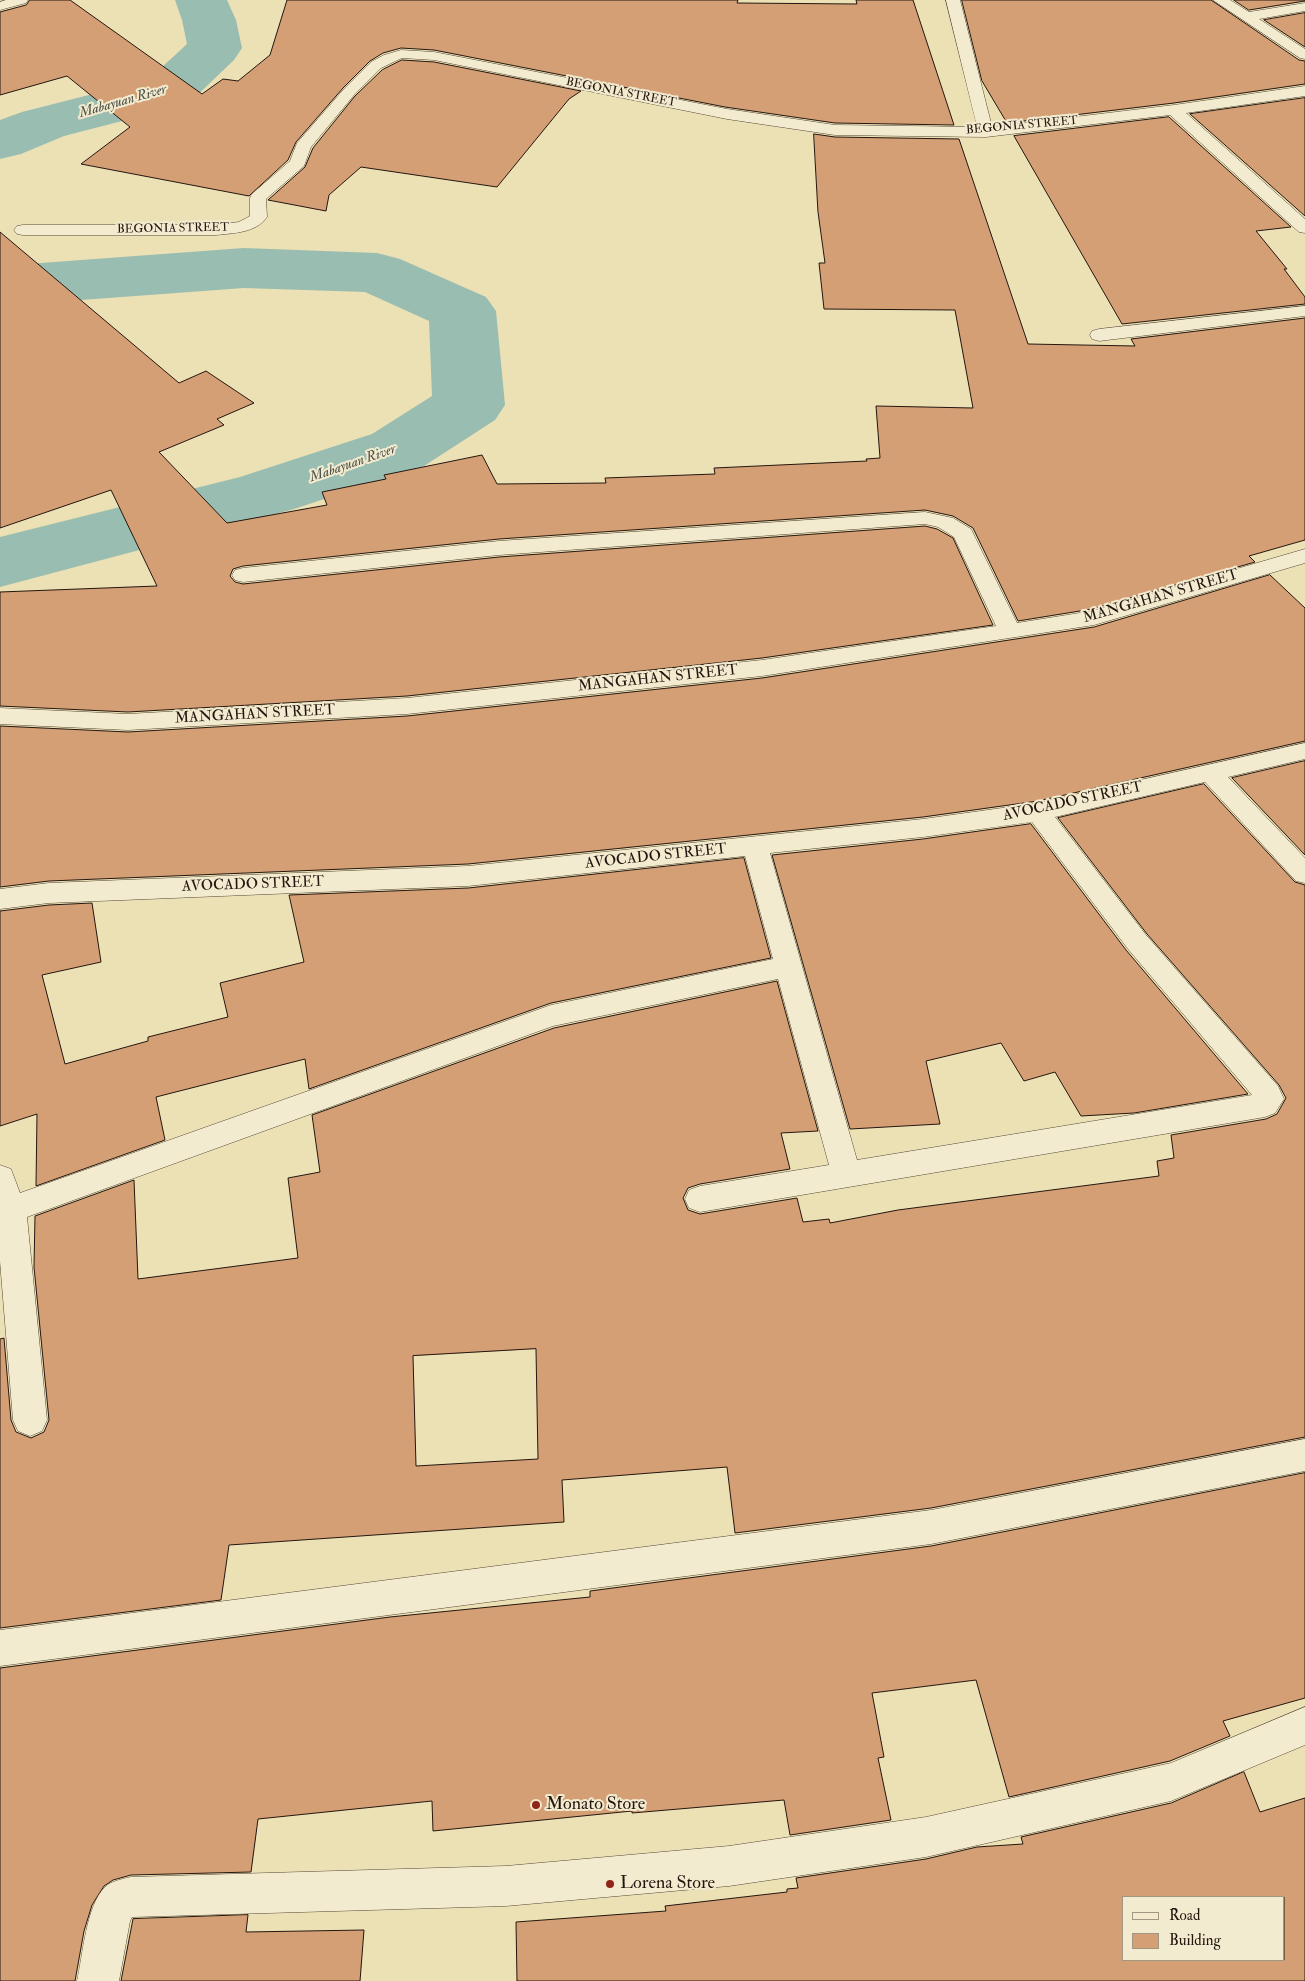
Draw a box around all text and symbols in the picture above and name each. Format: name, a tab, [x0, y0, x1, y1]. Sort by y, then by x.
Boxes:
street label: BEGONIA STREET	[565, 75, 677, 111]
water label: Mabayuan River	[77, 81, 169, 123]
street label: BEGONIA STREET	[965, 114, 1079, 138]
street label: BEGONIA STREET	[117, 221, 229, 237]
water label: Mabayuan River	[308, 441, 398, 487]
street label: MANGAHAN STREET	[1081, 566, 1241, 628]
street label: MANGAHAN STREET	[577, 662, 739, 696]
street label: MANGAHAN STREET	[174, 702, 336, 728]
street label: AVOCADO STREET	[1002, 778, 1144, 826]
street label: AVOCADO STREET	[584, 841, 728, 873]
street label: AVOCADO STREET	[182, 874, 324, 896]
place label: Monato Store	[546, 1794, 645, 1816]
marker: Monato Store	[530, 1799, 542, 1811]
place label: Lorena Store	[620, 1873, 715, 1895]
marker: Lorena Store	[604, 1878, 616, 1890]
legend	[1122, 1896, 1285, 1961]
text: Road	[1169, 1906, 1200, 1925]
text: Building	[1169, 1931, 1221, 1950]

